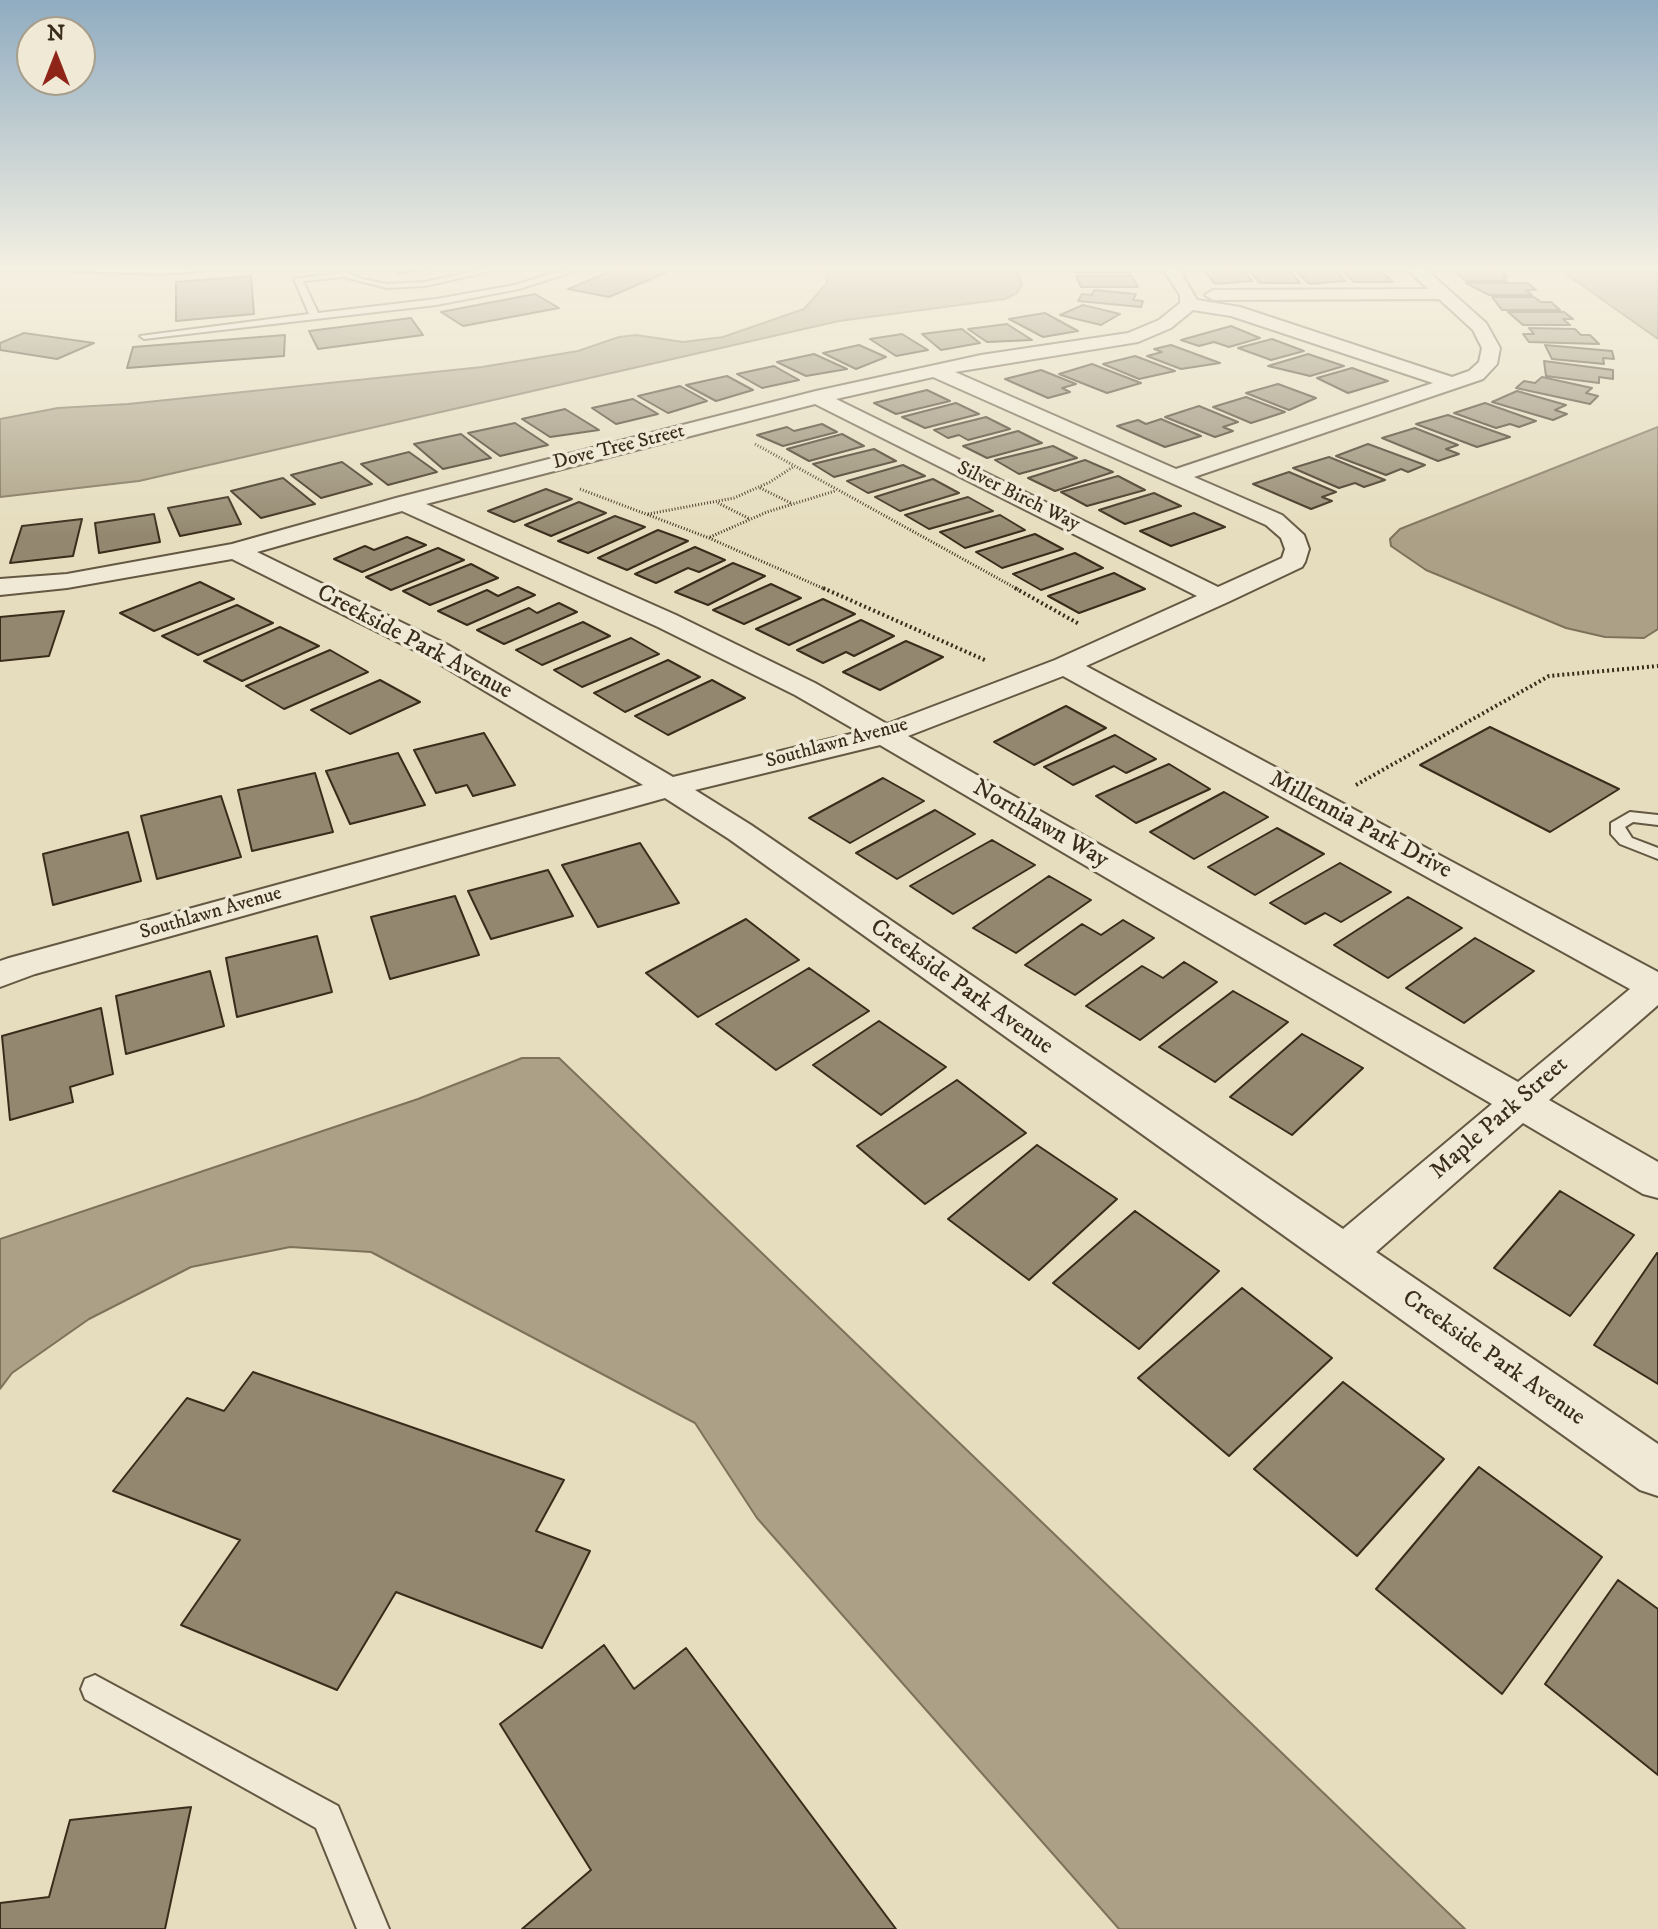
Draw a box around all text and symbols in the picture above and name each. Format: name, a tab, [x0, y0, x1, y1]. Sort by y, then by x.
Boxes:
north arrow	[16, 16, 96, 96]
text: N	[47, 20, 65, 47]
street label: Dove Tree Street	[551, 420, 687, 476]
street label: Silver Birch Way	[953, 457, 1083, 537]
street label: Creekside Park Avenue	[311, 579, 517, 707]
street label: Southlawn Avenue	[763, 713, 911, 775]
street label: Millennia Park Drive	[1264, 766, 1456, 886]
street label: Northlawn Way	[967, 774, 1113, 876]
street label: Southlawn Avenue	[137, 882, 285, 946]
street label: Creekside Park Avenue	[864, 914, 1058, 1062]
street label: Maple Park Street	[1425, 1051, 1575, 1187]
street label: Creekside Park Avenue	[1396, 1285, 1590, 1433]

